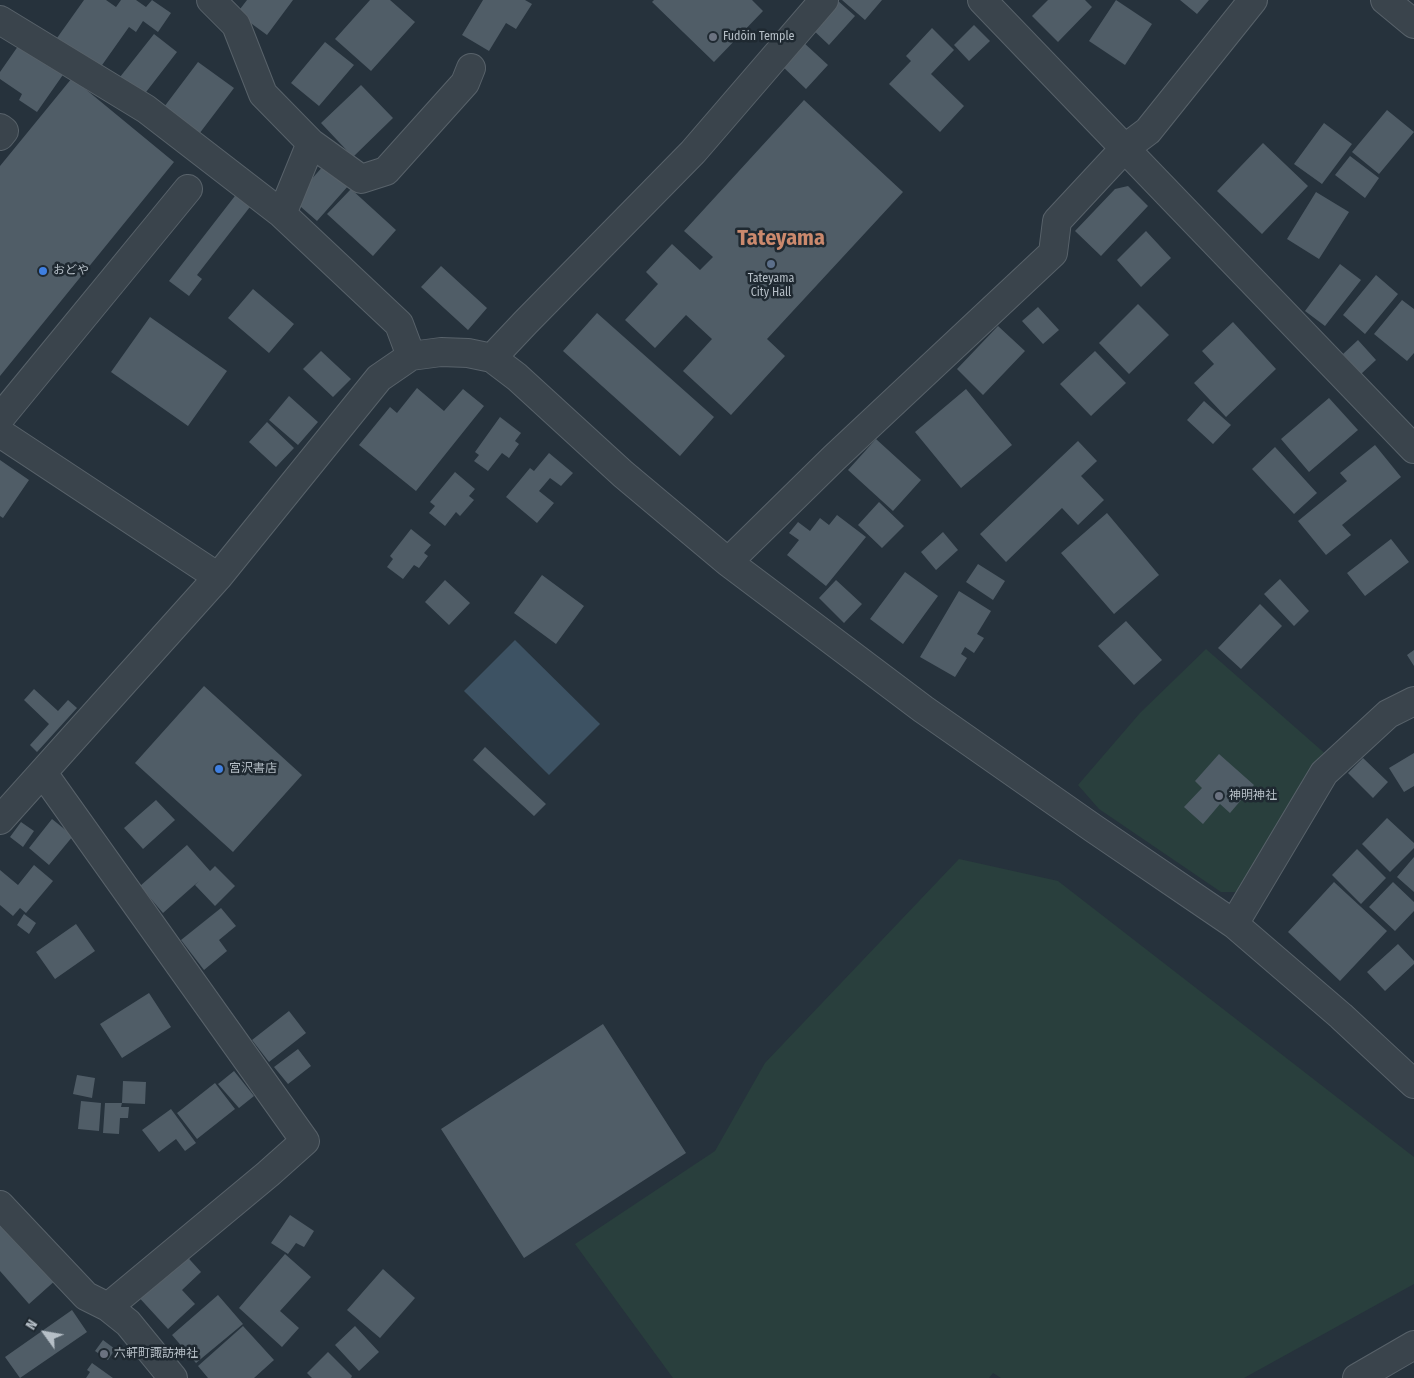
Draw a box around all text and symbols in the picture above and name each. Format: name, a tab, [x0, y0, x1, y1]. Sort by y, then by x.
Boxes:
place label: Fudōin Temple	[723, 30, 794, 44]
marker: Fudōin Temple	[707, 31, 719, 43]
district label: Tateyama	[737, 226, 825, 252]
marker: Tateyama City Hall	[765, 258, 777, 270]
place label: おどや	[53, 264, 89, 278]
marker: おどや	[37, 265, 49, 277]
place label: Tateyama City Hall	[748, 272, 794, 300]
place label: 宮沢書店	[229, 762, 277, 776]
marker: 宮沢書店	[213, 763, 225, 775]
place label: 神明神社	[1229, 789, 1277, 803]
marker: 神明神社	[1213, 790, 1225, 802]
north arrow	[20, 1308, 70, 1358]
text: N	[22, 1317, 41, 1333]
place label: 六軒町諏訪神社	[114, 1347, 198, 1361]
marker: 六軒町諏訪神社	[98, 1348, 110, 1360]

